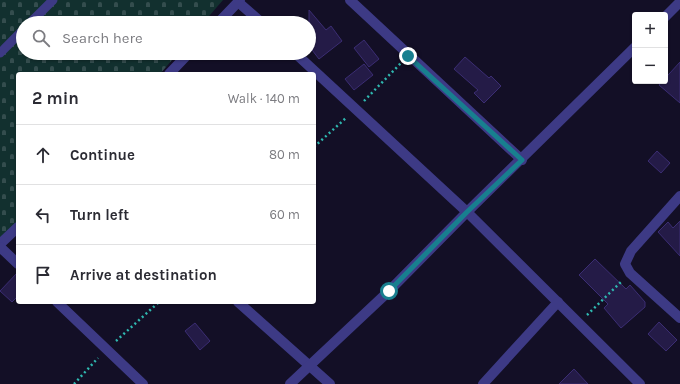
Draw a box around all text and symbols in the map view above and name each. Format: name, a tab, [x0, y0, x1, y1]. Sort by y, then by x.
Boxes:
map controls	[632, 12, 668, 84]
button: +	[632, 12, 668, 48]
search box	[16, 16, 316, 60]
icon: search	[30, 27, 52, 49]
text: Search here	[62, 29, 143, 47]
route end	[399, 47, 417, 65]
button: −	[632, 48, 668, 84]
text: 2 min	[32, 88, 79, 108]
text: Walk · 140 m	[228, 91, 300, 106]
icon: ahead	[32, 144, 54, 166]
text: Continue	[70, 146, 135, 164]
text: 80 m	[269, 147, 300, 162]
icon: left	[32, 204, 54, 226]
text: Turn left	[70, 206, 129, 224]
text: 60 m	[270, 207, 300, 222]
icon: arrive	[32, 264, 54, 286]
text: Arrive at destination	[70, 266, 217, 284]
route start	[380, 282, 398, 300]

